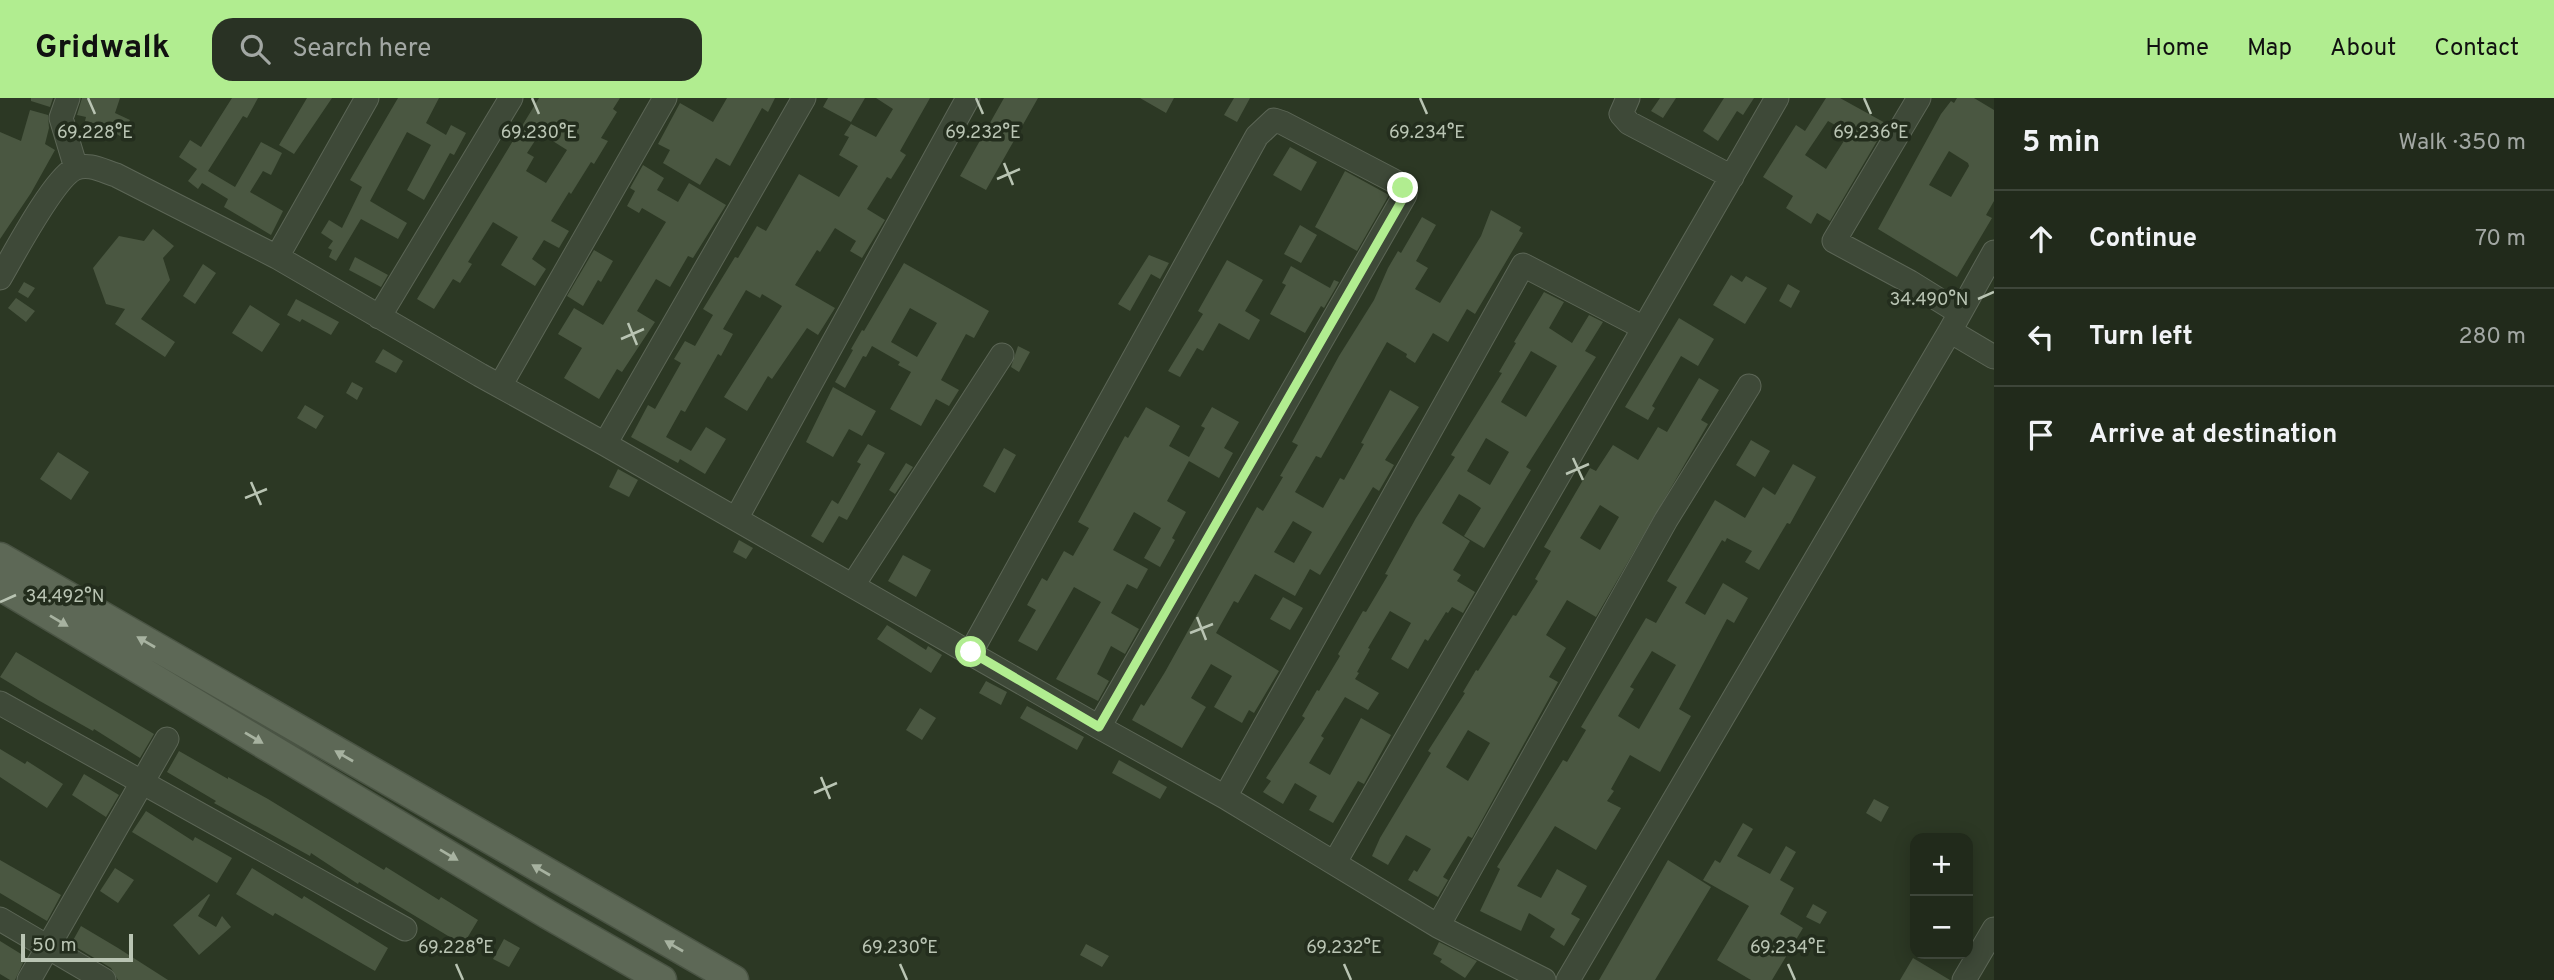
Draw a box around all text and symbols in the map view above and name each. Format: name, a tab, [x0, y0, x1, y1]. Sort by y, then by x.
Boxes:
search box	[212, 18, 702, 81]
text: Gridwalk	[35, 28, 170, 70]
icon: search	[236, 30, 274, 68]
text: Search here	[292, 33, 431, 66]
text: Home	[2145, 34, 2209, 64]
text: Map	[2247, 34, 2292, 64]
text: About	[2330, 34, 2396, 64]
text: Contact	[2434, 34, 2519, 64]
text: 69.228°E	[57, 122, 133, 145]
text: 69.230°E	[501, 122, 577, 145]
text: 69.232°E	[945, 122, 1021, 145]
text: 69.234°E	[1389, 122, 1465, 145]
text: 69.236°E	[1833, 122, 1909, 145]
text: 5 min	[2022, 125, 2100, 162]
text: Walk · 350 m	[2398, 129, 2526, 158]
route end	[1387, 172, 1418, 203]
icon: ahead	[2022, 220, 2060, 258]
text: Continue	[2089, 223, 2197, 256]
text: 70 m	[2475, 225, 2526, 254]
text: 34.490°N	[1889, 289, 1969, 312]
icon: left	[2022, 318, 2060, 356]
text: Turn left	[2089, 321, 2193, 354]
text: 280 m	[2458, 323, 2526, 352]
icon: arrive	[2022, 416, 2060, 454]
text: Arrive at destination	[2089, 419, 2337, 452]
text: 34.492°N	[26, 586, 104, 609]
one-way arrow	[49, 615, 68, 627]
one-way arrow	[137, 636, 156, 649]
route start	[955, 636, 986, 667]
one-way arrow	[244, 732, 263, 745]
one-way arrow	[334, 750, 353, 762]
map controls	[1910, 833, 1973, 959]
button: +	[1910, 833, 1973, 896]
one-way arrow	[439, 849, 458, 862]
one-way arrow	[531, 864, 550, 876]
button: −	[1910, 896, 1973, 959]
scale bar	[21, 931, 133, 963]
text: 50 m	[32, 934, 77, 958]
text: 69.228°E	[418, 937, 494, 960]
text: 69.230°E	[862, 937, 938, 960]
text: 69.232°E	[1306, 937, 1382, 960]
text: 69.234°E	[1750, 937, 1826, 960]
one-way arrow	[665, 940, 684, 952]

